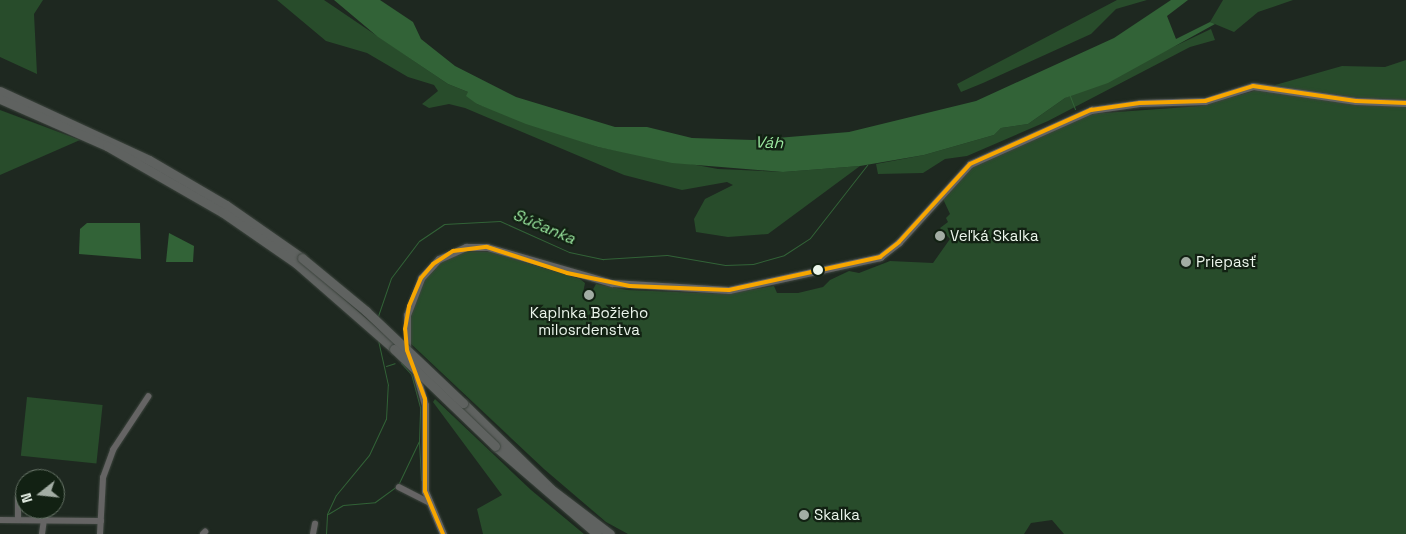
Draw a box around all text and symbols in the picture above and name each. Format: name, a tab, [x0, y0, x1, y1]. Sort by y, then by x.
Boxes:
water label: Váh	[755, 133, 783, 153]
water label: Súčanka	[510, 205, 578, 249]
place label: Veľká Skalka	[950, 227, 1039, 245]
marker: Veľká Skalka	[934, 230, 946, 242]
place label: Priepasť	[1196, 253, 1256, 271]
marker: Priepasť	[1180, 256, 1192, 268]
unlabelled marker	[813, 265, 823, 275]
marker: Kaplnka Božieho milosrdenstva	[583, 289, 595, 301]
place label: Kaplnka Božieho milosrdenstva	[530, 303, 648, 338]
north arrow	[15, 469, 65, 519]
text: N	[17, 491, 36, 505]
place label: Skalka	[814, 506, 860, 524]
marker: Skalka	[798, 509, 810, 521]

